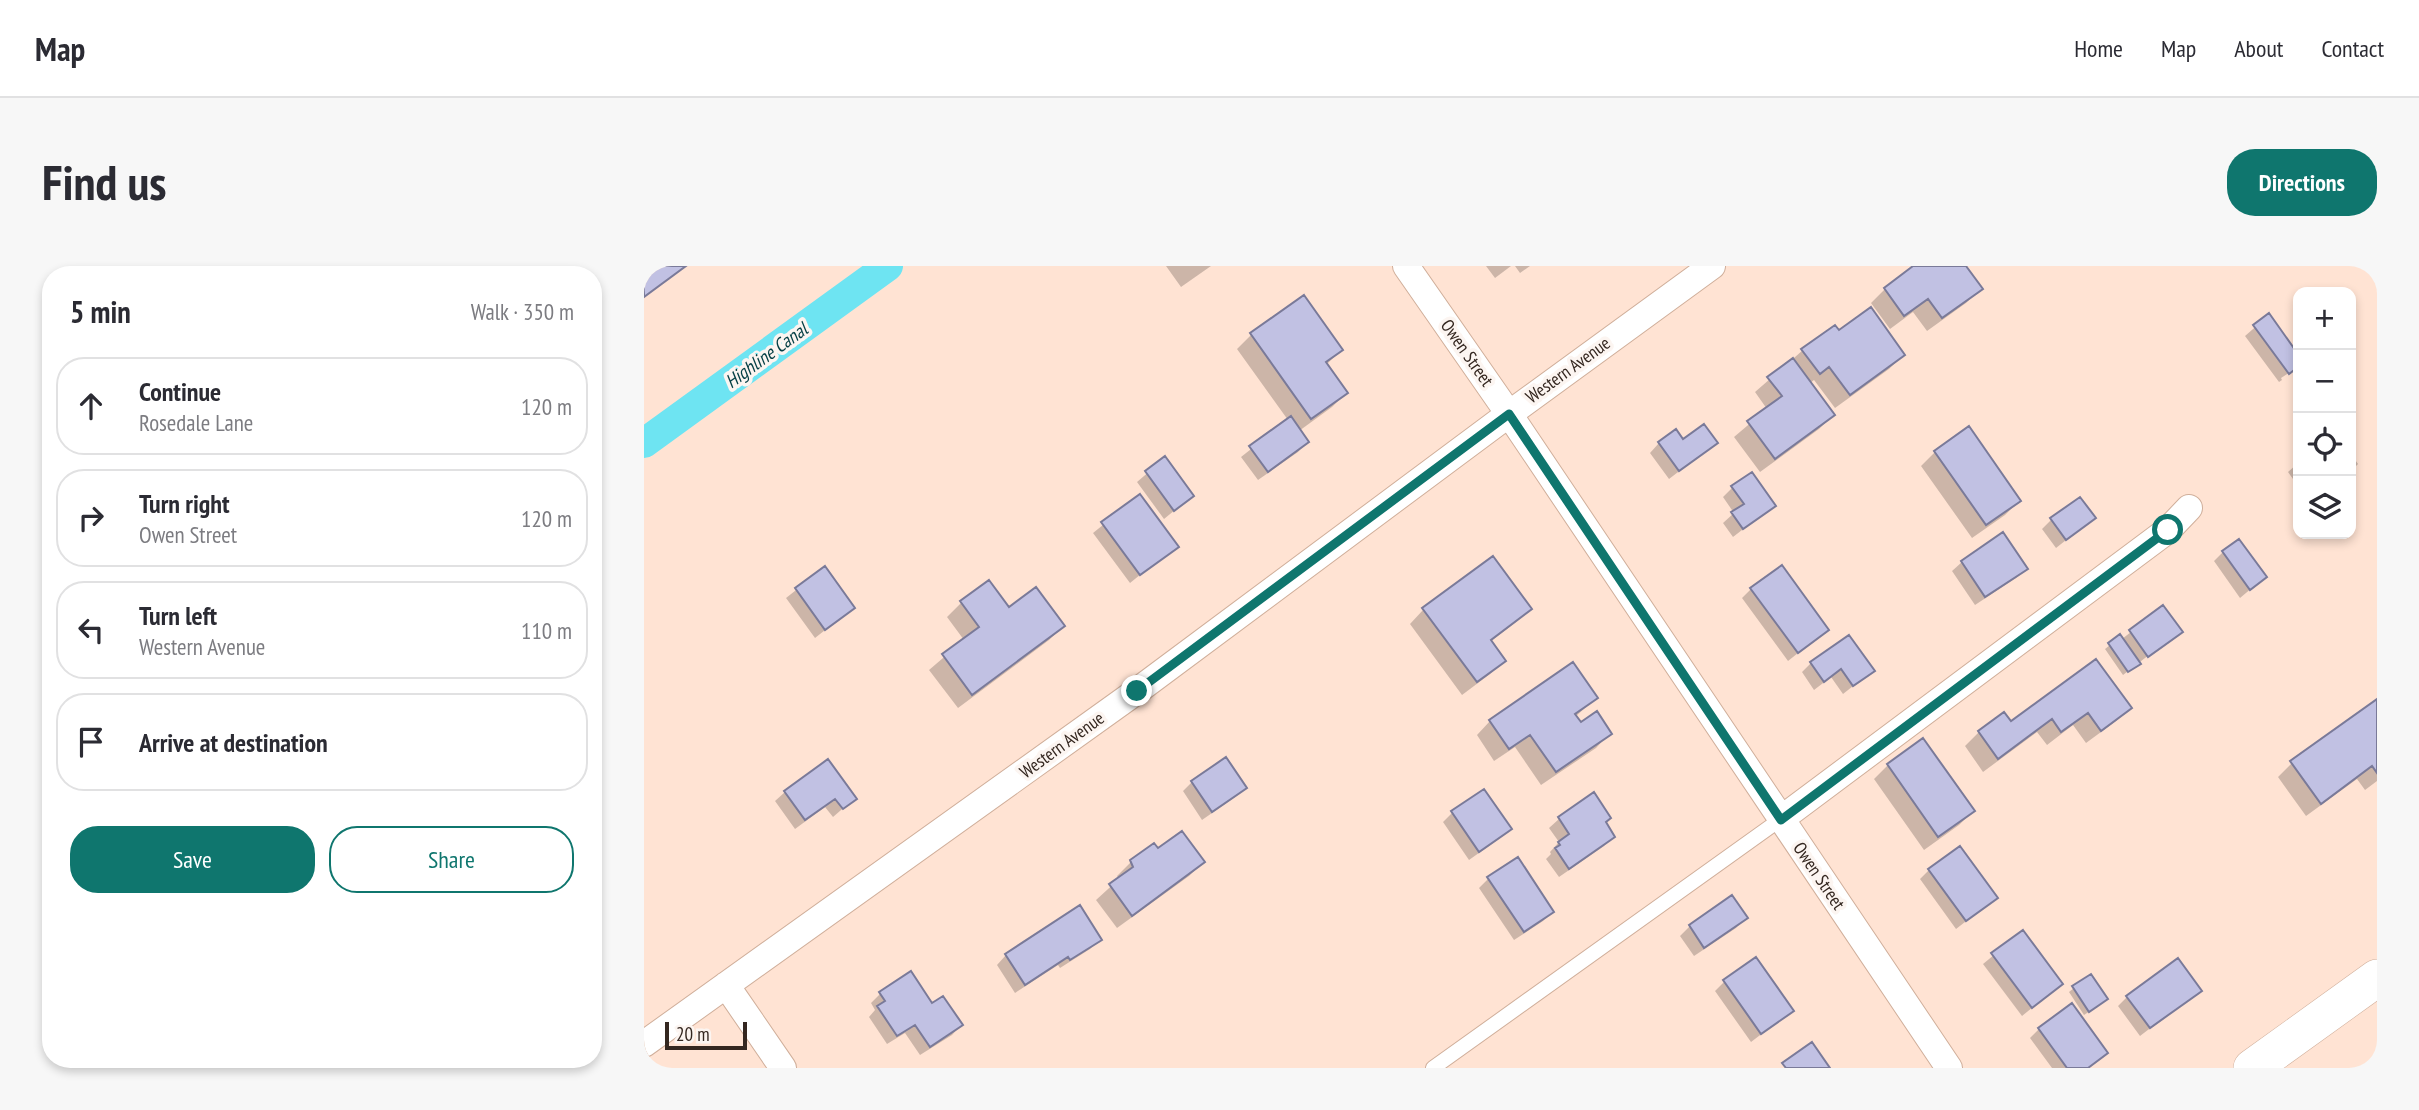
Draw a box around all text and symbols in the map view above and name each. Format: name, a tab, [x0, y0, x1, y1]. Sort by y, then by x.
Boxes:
text: Map	[35, 27, 85, 70]
text: Home	[2074, 33, 2123, 64]
text: Map	[2161, 33, 2196, 64]
text: About	[2234, 33, 2283, 64]
text: Contact	[2321, 33, 2384, 64]
button: Directions	[2227, 149, 2377, 216]
text: Find us	[42, 150, 166, 214]
map controls	[2293, 287, 2356, 539]
button: +	[2293, 287, 2356, 350]
text: 5 min	[70, 292, 131, 331]
text: Walk · 350 m	[471, 297, 574, 326]
street label: Owen Street	[1436, 315, 1499, 391]
water label: Highline Canal	[720, 316, 813, 393]
street label: Western Avenue	[1521, 331, 1614, 408]
button: −	[2293, 350, 2356, 413]
text: Continue	[139, 375, 221, 408]
icon: ahead	[72, 387, 110, 425]
text: 120 m	[521, 392, 572, 421]
text: Rosedale Lane	[139, 408, 253, 437]
button: locate	[2293, 413, 2356, 476]
button: layers	[2293, 476, 2356, 539]
text: Turn right	[139, 487, 230, 520]
icon: right	[72, 499, 110, 537]
text: 120 m	[521, 504, 572, 533]
route start	[2152, 514, 2183, 545]
text: Owen Street	[139, 520, 237, 549]
text: Turn left	[139, 599, 217, 632]
icon: left	[72, 611, 110, 649]
text: 110 m	[521, 616, 572, 645]
text: Western Avenue	[139, 632, 265, 661]
route end	[1121, 675, 1152, 706]
street label: Western Avenue	[1015, 706, 1108, 783]
icon: arrive	[72, 723, 110, 761]
text: Arrive at destination	[139, 726, 328, 759]
button: Save	[70, 826, 315, 893]
button: Share	[329, 826, 574, 893]
street label: Owen Street	[1788, 837, 1850, 914]
scale bar	[665, 1019, 747, 1051]
text: 20 m	[676, 1022, 710, 1046]

